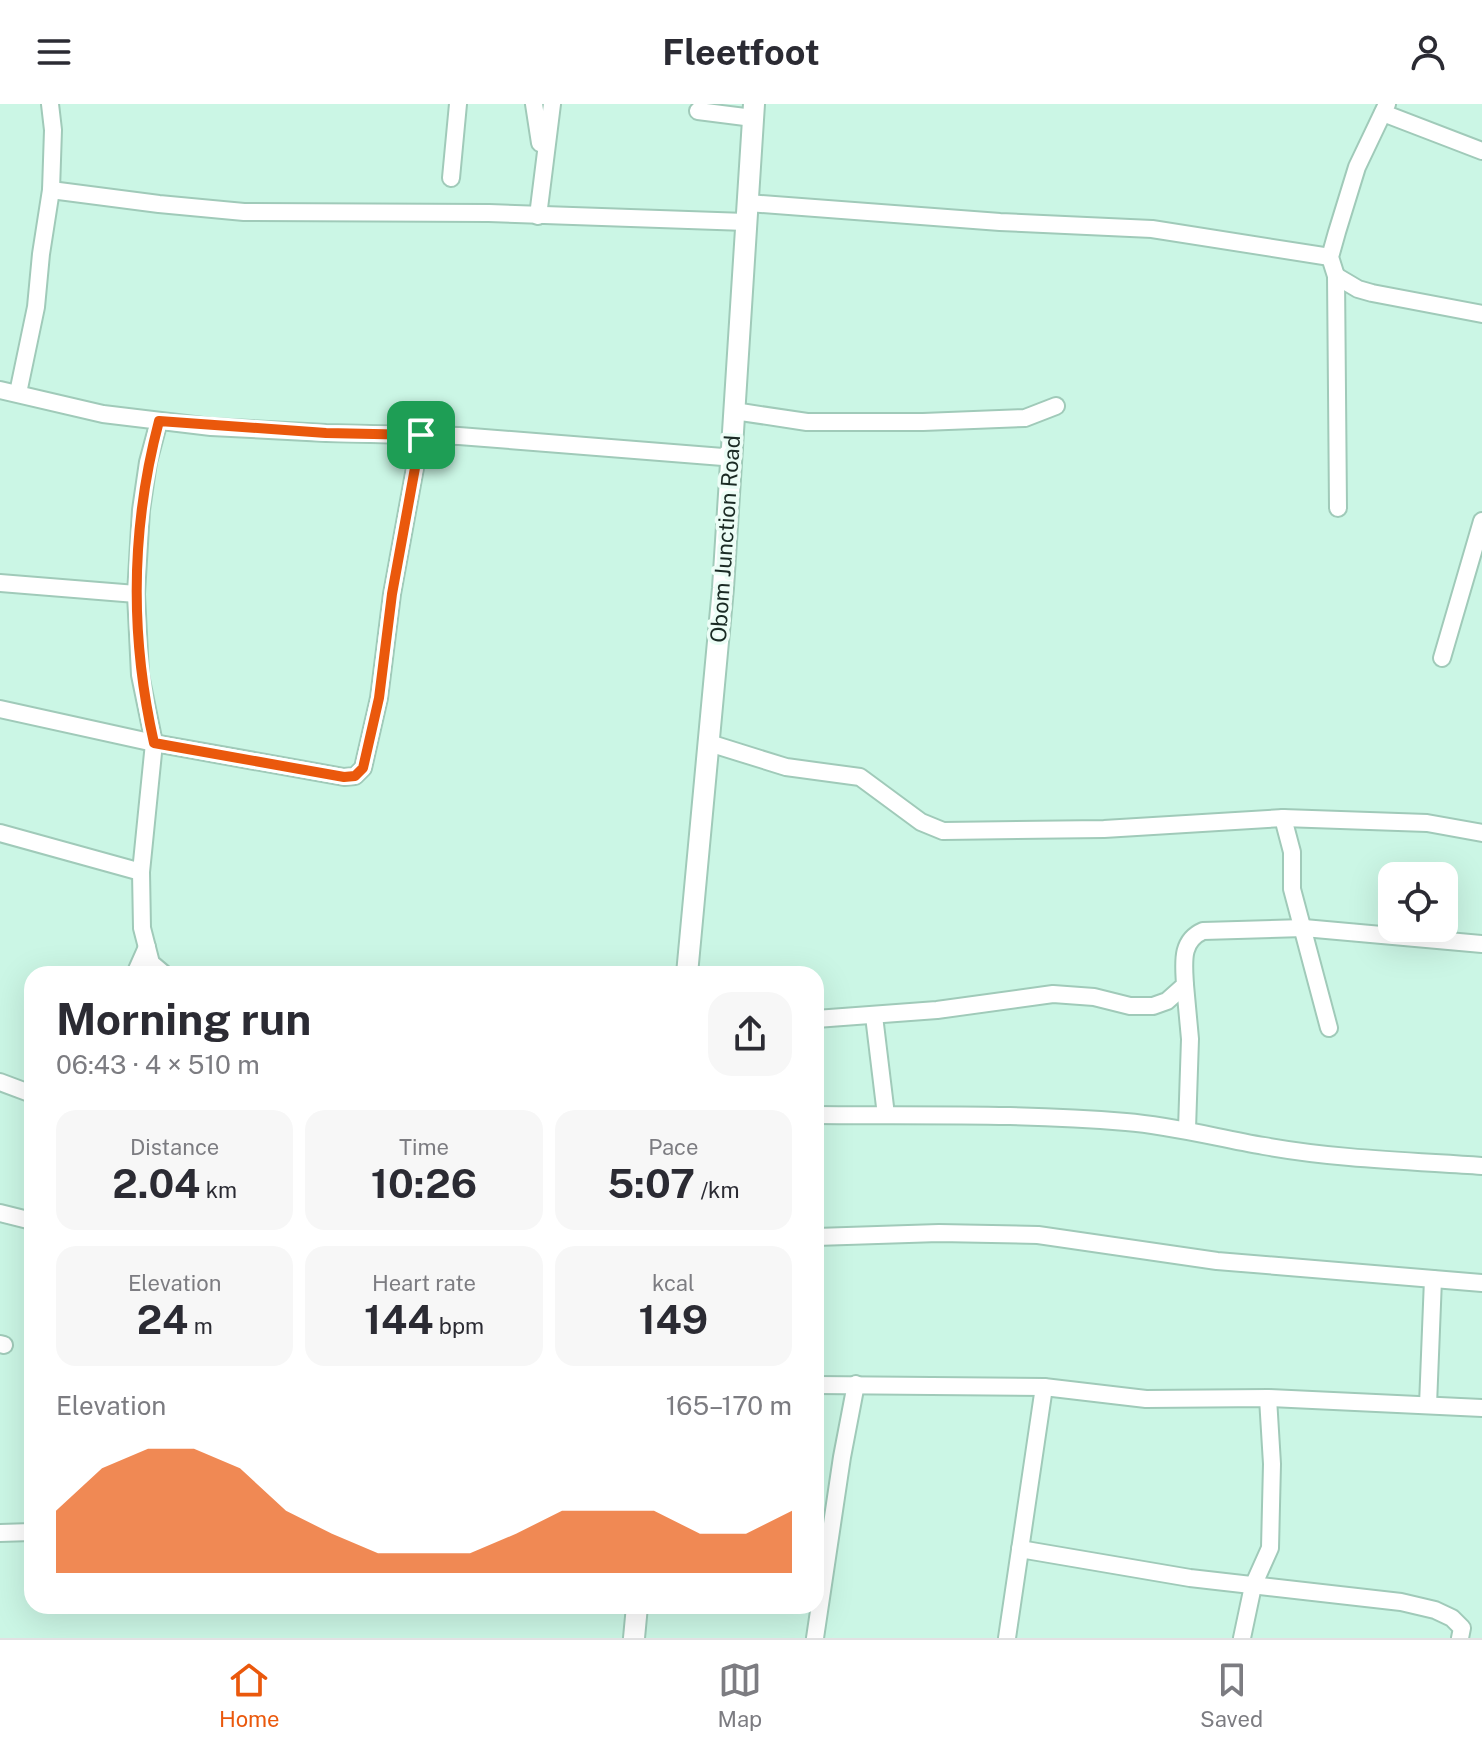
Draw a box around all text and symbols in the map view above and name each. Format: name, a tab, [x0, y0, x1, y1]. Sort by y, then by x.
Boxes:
icon: menu	[32, 30, 76, 74]
icon: person	[1406, 30, 1450, 74]
text: Fleetfoot	[662, 31, 820, 73]
pin	[387, 401, 455, 469]
icon: arrive	[399, 413, 443, 457]
street label: Obom Junction Road	[705, 434, 745, 644]
map controls	[1378, 862, 1458, 942]
button: locate	[1378, 862, 1458, 942]
button: share	[708, 992, 792, 1076]
text: Morning run	[56, 993, 311, 1045]
text: 06:43 · 4 × 510 m	[56, 1049, 260, 1080]
text: Distance	[130, 1134, 219, 1160]
text: Time	[399, 1134, 449, 1160]
text: Pace	[648, 1134, 698, 1160]
text: 2.04	[112, 1160, 200, 1207]
text: 10:26	[371, 1160, 477, 1207]
text: 5:07	[607, 1160, 695, 1207]
text: km	[200, 1177, 237, 1203]
text: /km	[695, 1177, 740, 1203]
text: Elevation	[128, 1270, 221, 1296]
text: Heart rate	[372, 1270, 476, 1296]
text: kcal	[652, 1270, 695, 1296]
text: 24	[137, 1296, 188, 1343]
text: 144	[364, 1296, 433, 1343]
text: 149	[638, 1296, 708, 1343]
text: m	[188, 1313, 213, 1339]
text: bpm	[433, 1313, 484, 1339]
text: Elevation	[56, 1390, 166, 1421]
text: 165–170 m	[666, 1390, 792, 1421]
tab: Home	[219, 1658, 280, 1732]
tab: Map	[718, 1658, 762, 1732]
tab: Saved	[1200, 1658, 1263, 1732]

